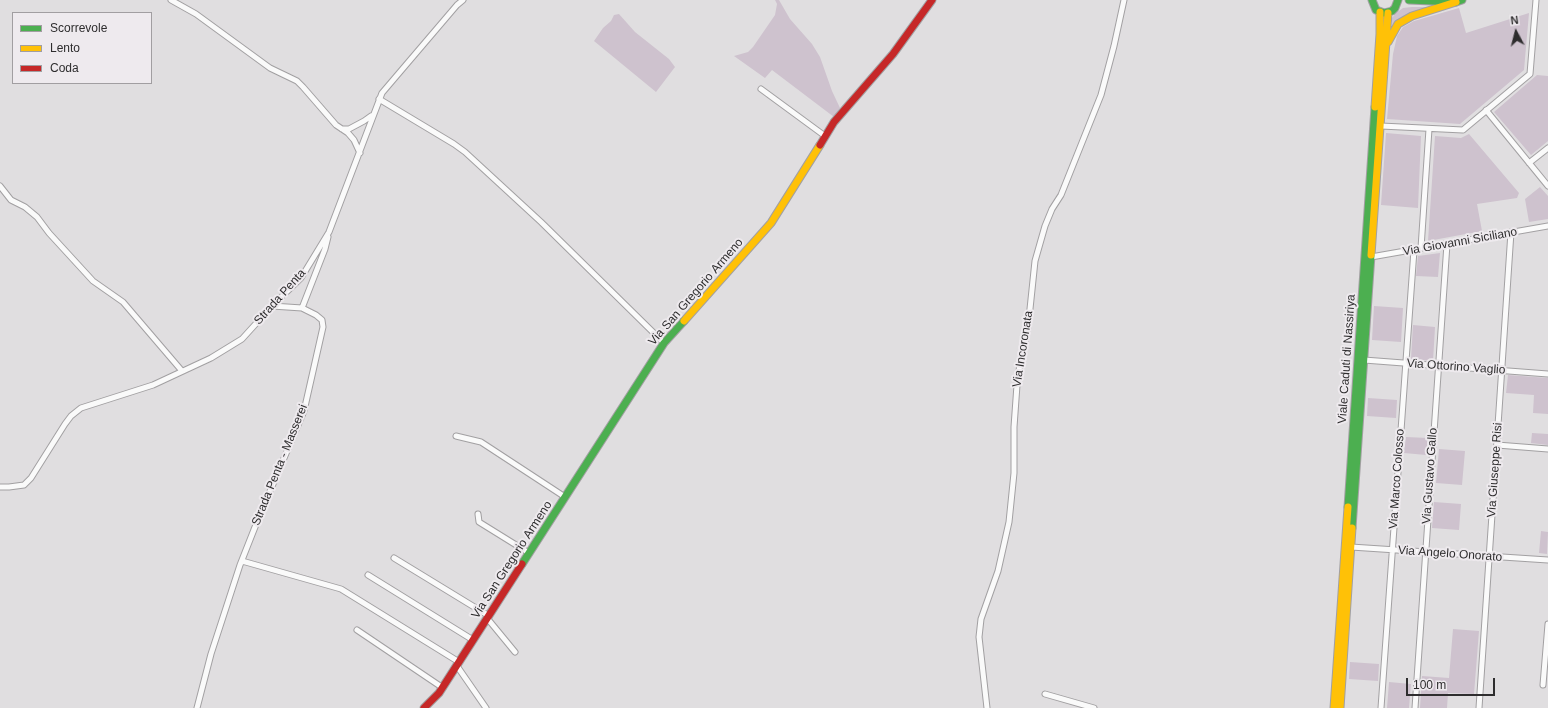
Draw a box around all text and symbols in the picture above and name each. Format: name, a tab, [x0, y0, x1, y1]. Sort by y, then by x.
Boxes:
legend	[12, 12, 152, 84]
north arrow	[1496, 12, 1536, 52]
text: N	[1510, 14, 1519, 27]
text: Scorrevole	[50, 21, 107, 35]
text: Lento	[50, 41, 80, 55]
text: Coda	[50, 61, 79, 75]
street label: Via Giovanni Siciliano	[1402, 225, 1518, 259]
street label: Via San Gregorio Armeno	[646, 236, 746, 348]
street label: Strada Penta	[251, 266, 309, 328]
street label: Viale Caduti di Nassiriya	[1335, 294, 1359, 424]
street label: Via Incoronata	[1010, 310, 1036, 388]
street label: Via Ottorino Vaglio	[1406, 356, 1506, 378]
street label: Strada Penta - Masserei	[249, 402, 311, 528]
street label: Via Giuseppe Risi	[1484, 422, 1506, 518]
street label: Via Gustavo Gallo	[1419, 427, 1441, 525]
street label: Via Marco Colosso	[1386, 428, 1408, 530]
street label: Via San Gregorio Armeno	[469, 499, 555, 621]
street label: Via Angelo Onorato	[1397, 543, 1503, 565]
scale bar	[1408, 670, 1497, 696]
text: 100 m	[1413, 678, 1446, 692]

